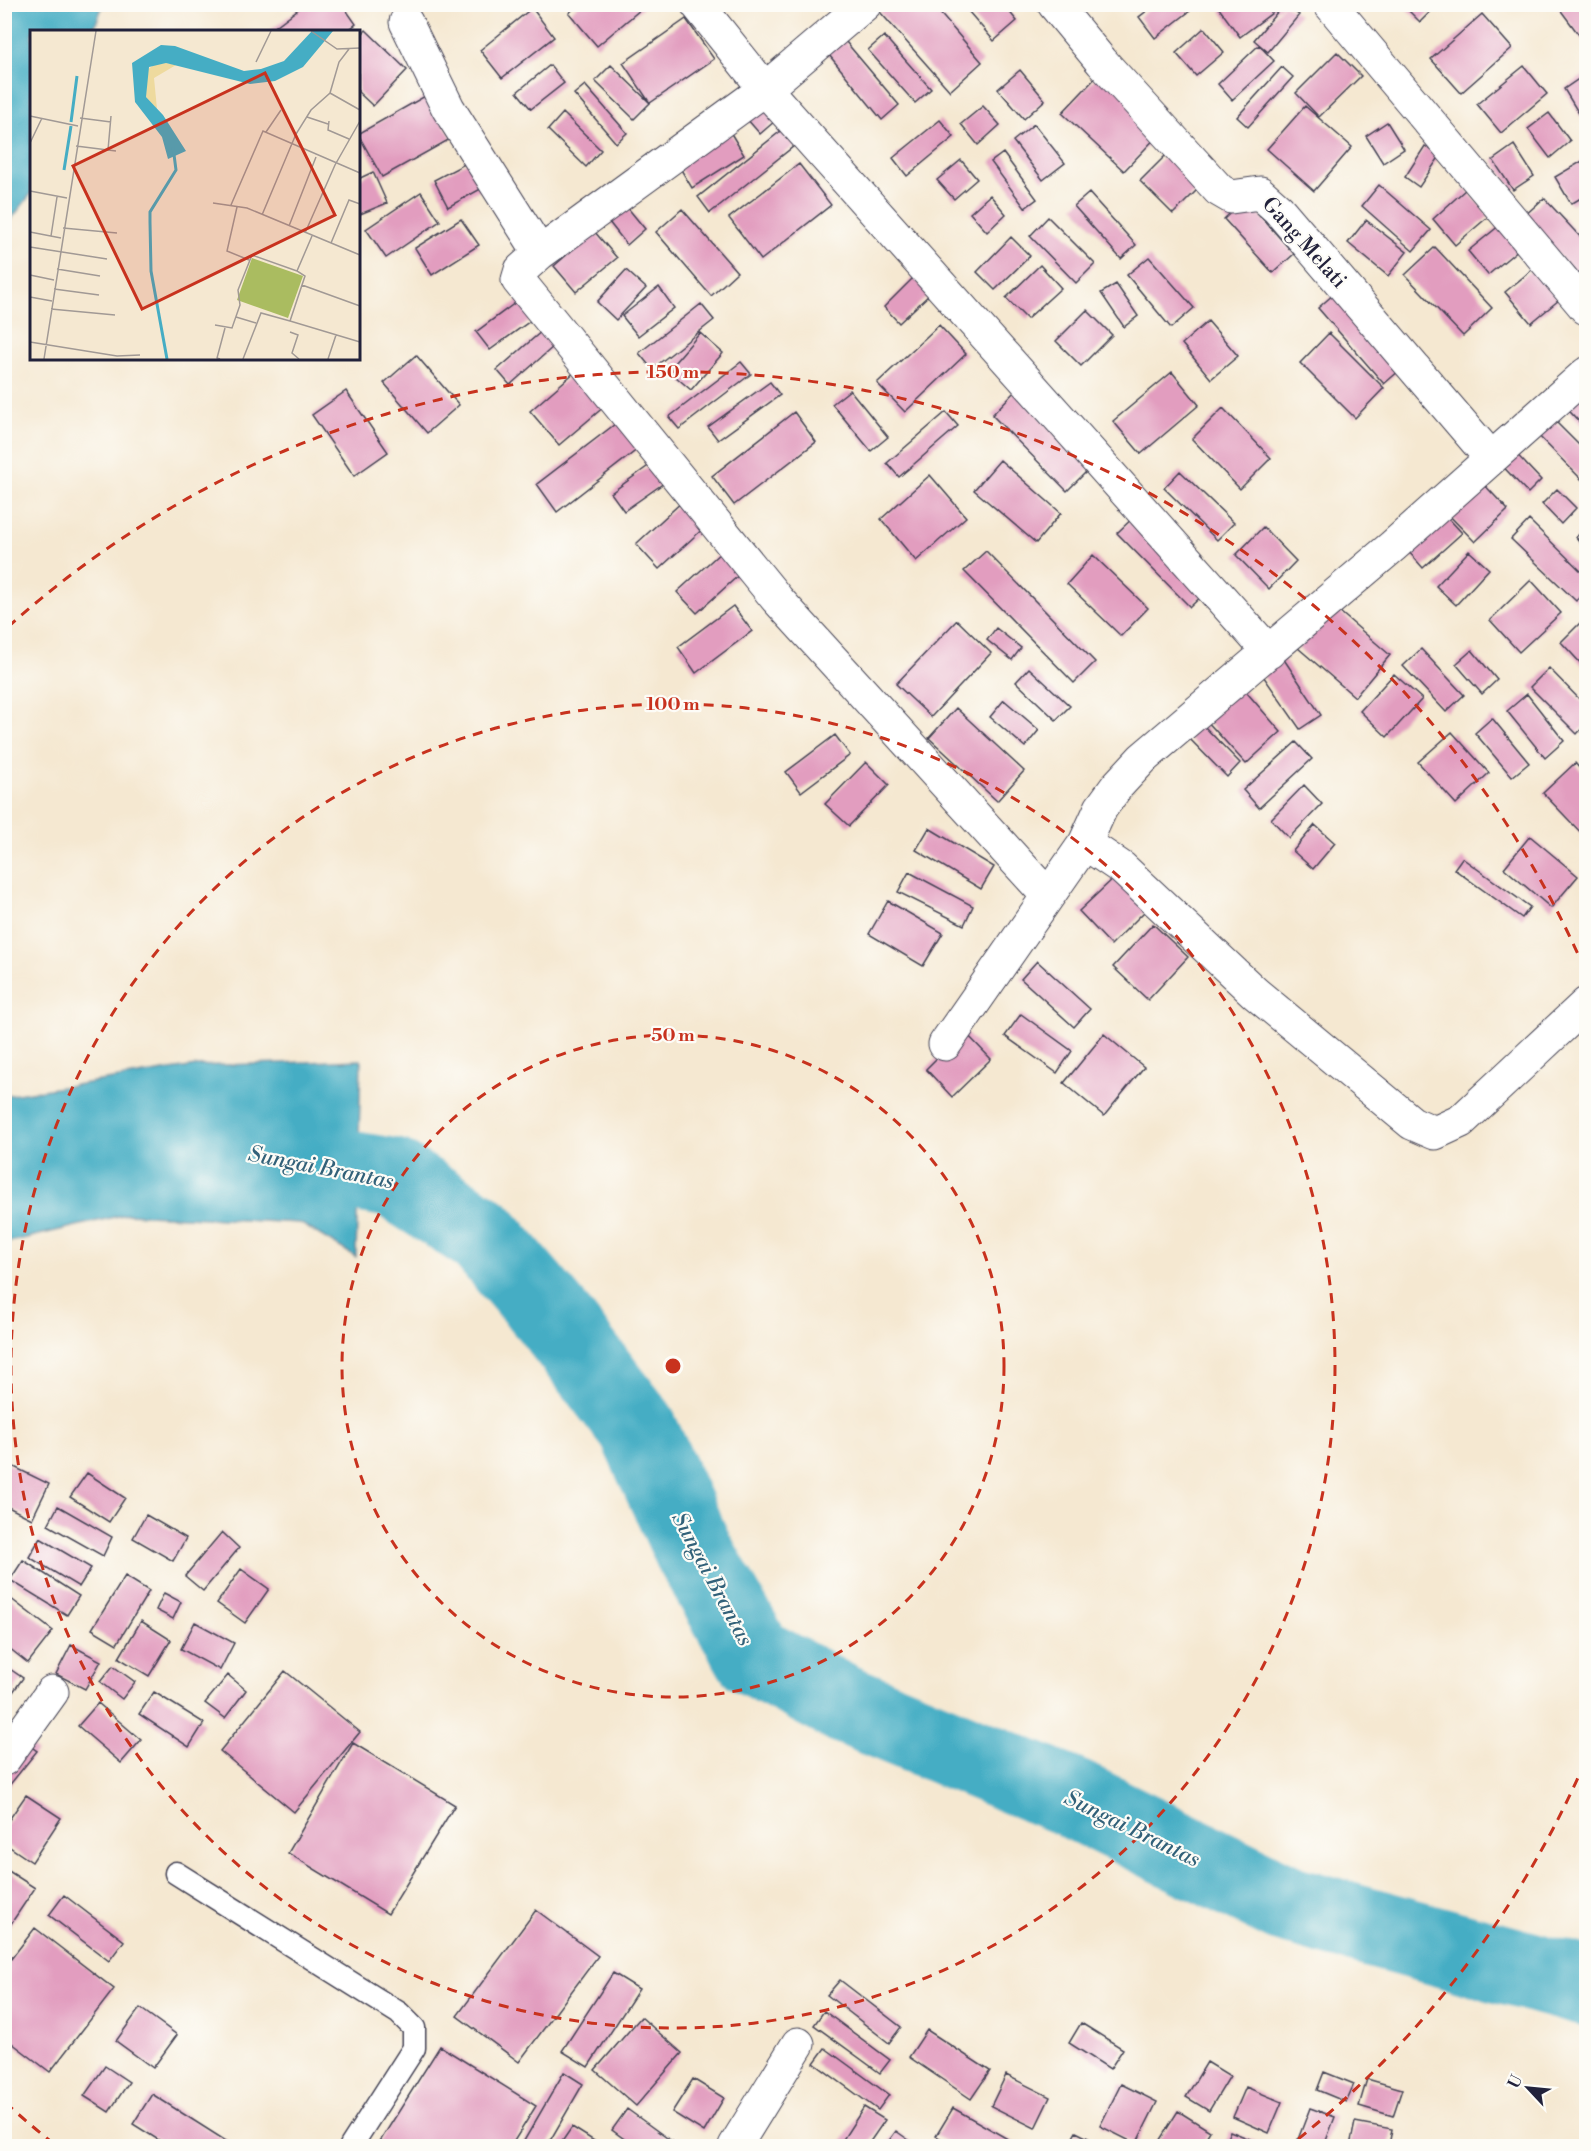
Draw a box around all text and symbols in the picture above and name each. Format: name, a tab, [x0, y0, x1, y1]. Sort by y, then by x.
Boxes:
inset map	[30, 30, 360, 360]
street label: Gang Melati	[1256, 192, 1352, 294]
text: 150 m	[647, 361, 700, 384]
text: 100 m	[646, 693, 700, 716]
text: 50 m	[651, 1024, 695, 1047]
water label: Sungai Brantas	[246, 1141, 396, 1195]
centre of rings	[663, 1356, 683, 1376]
water label: Sungai Brantas	[665, 1508, 759, 1650]
water label: Sungai Brantas	[1060, 1785, 1204, 1873]
north arrow	[1498, 2058, 1558, 2118]
text: U	[1504, 2071, 1527, 2092]

